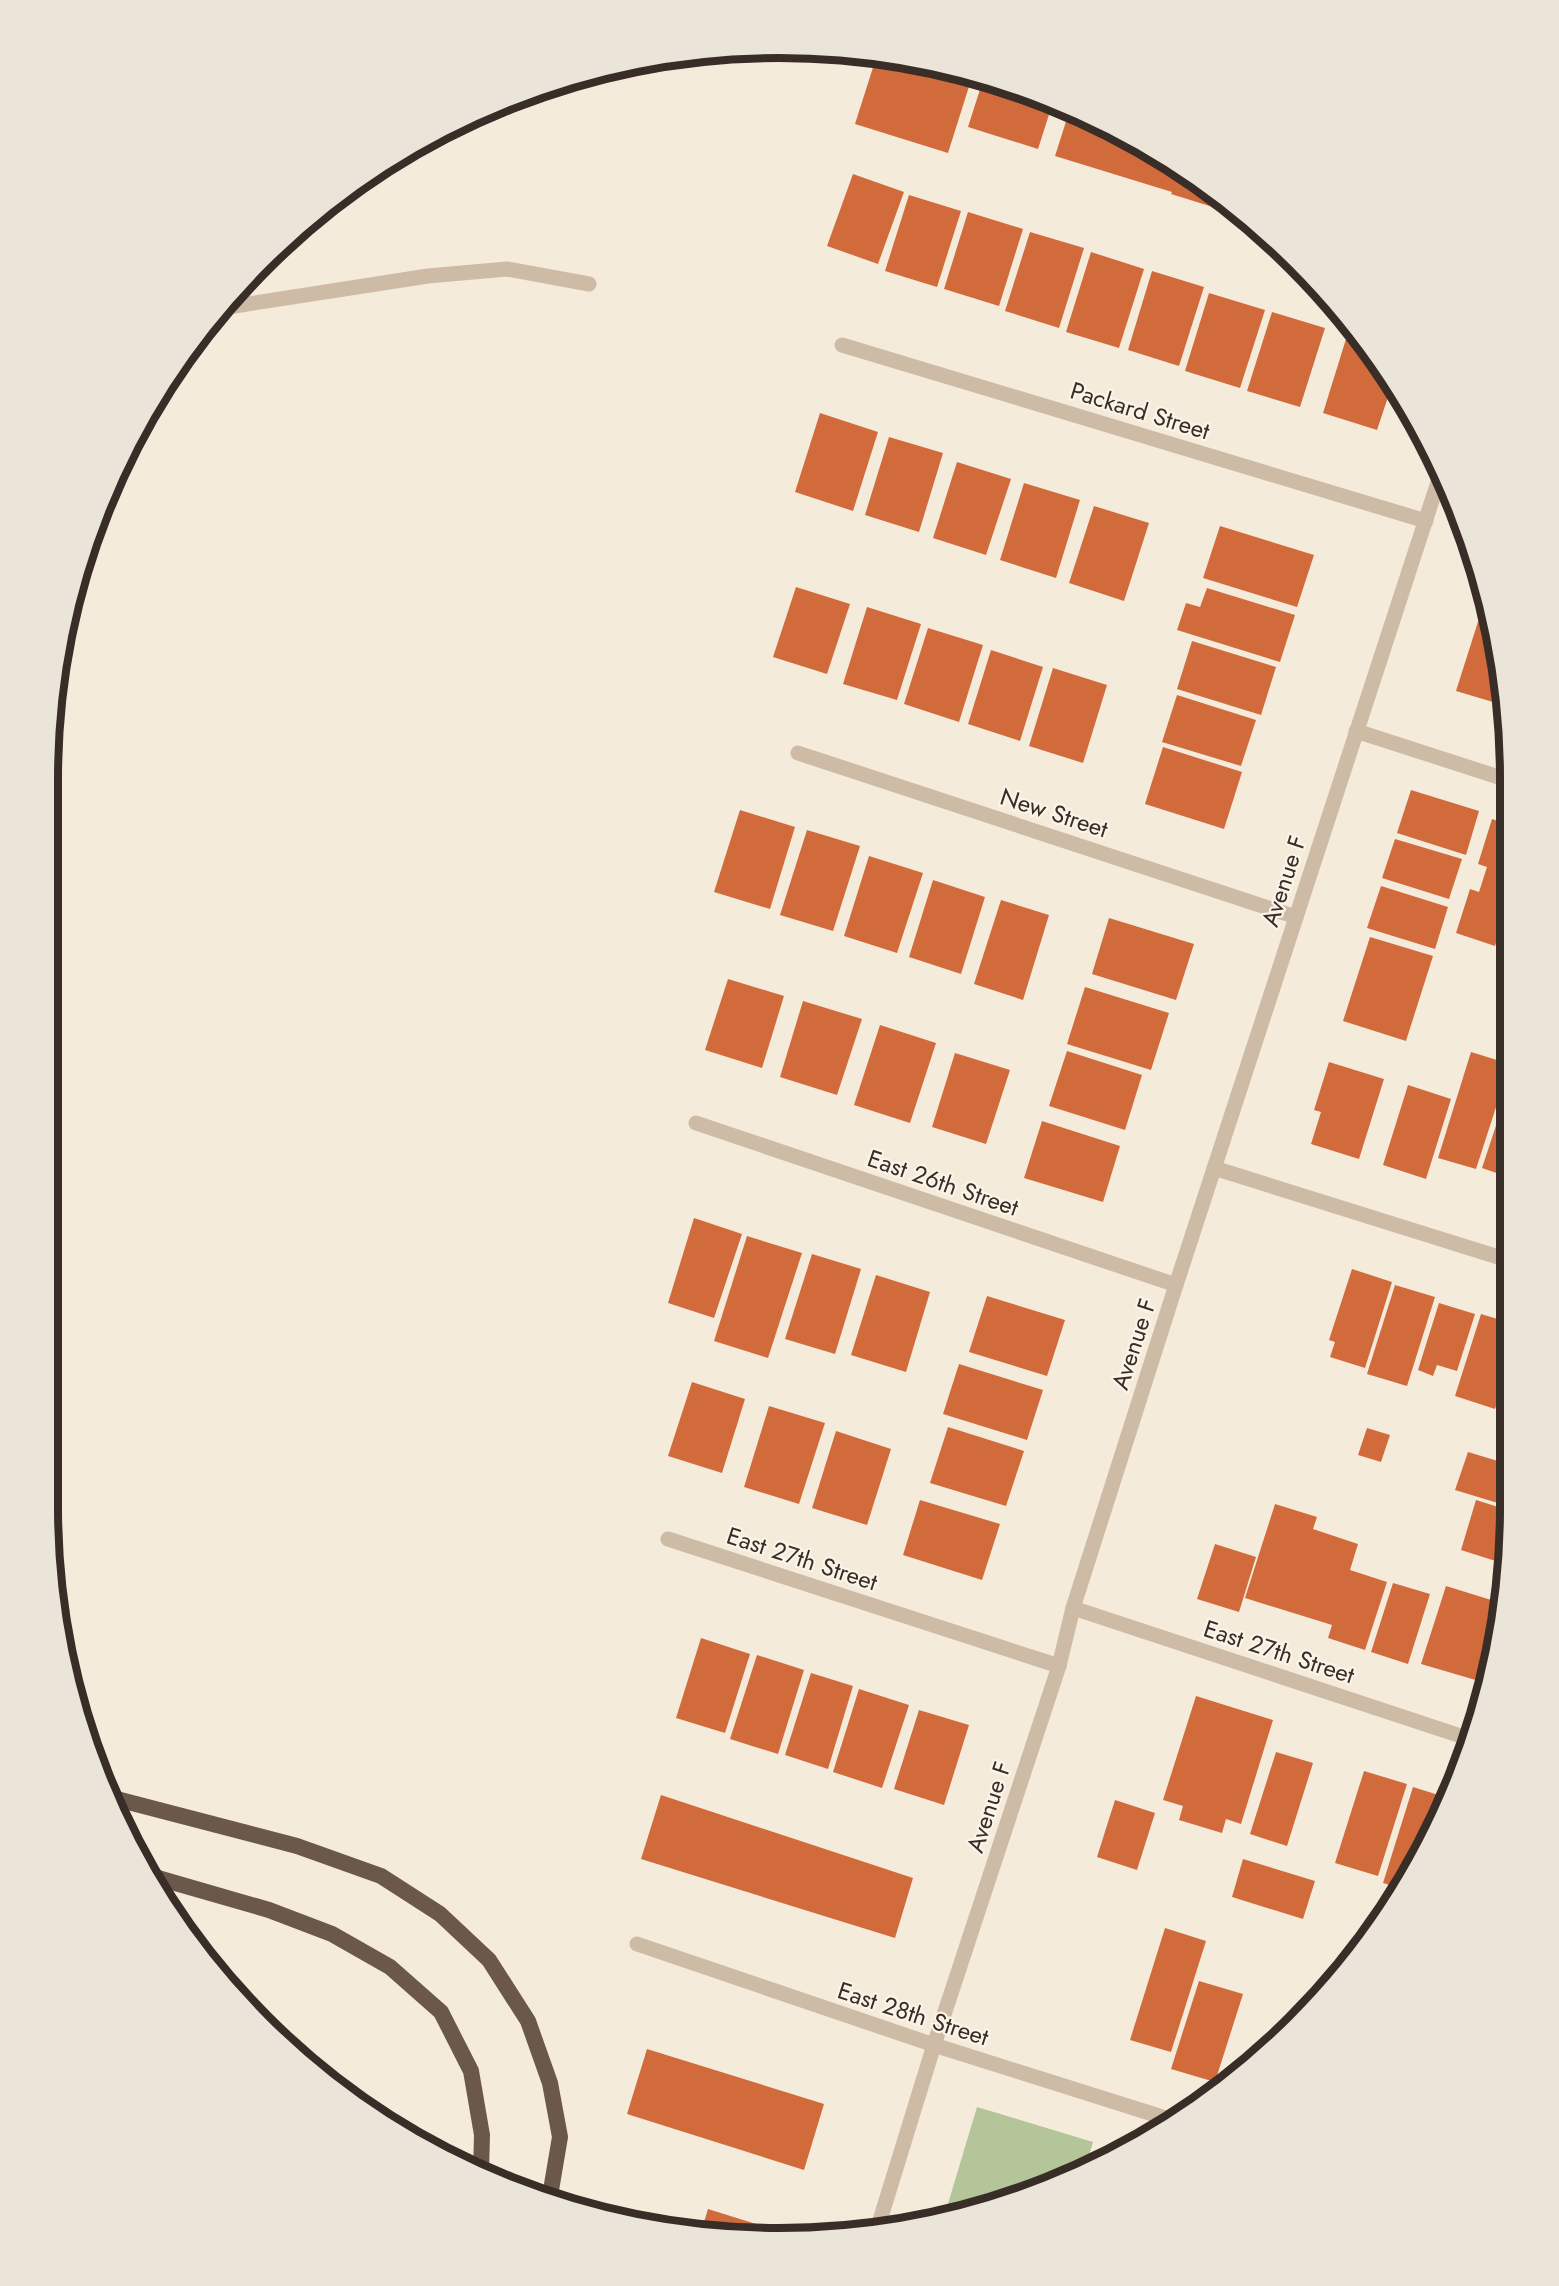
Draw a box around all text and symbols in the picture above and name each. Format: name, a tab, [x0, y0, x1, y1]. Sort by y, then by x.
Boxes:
street label: Packard Street	[1066, 373, 1214, 448]
street label: New Street	[996, 779, 1113, 846]
street label: Avenue F	[1252, 831, 1315, 931]
street label: East 26th Street	[863, 1140, 1024, 1225]
street label: Avenue F	[1102, 1294, 1165, 1394]
street label: East 27th Street	[722, 1518, 882, 1599]
street label: East 27th Street	[1199, 1611, 1359, 1692]
street label: Avenue F	[957, 1757, 1020, 1857]
street label: East 28th Street	[833, 1973, 993, 2054]

